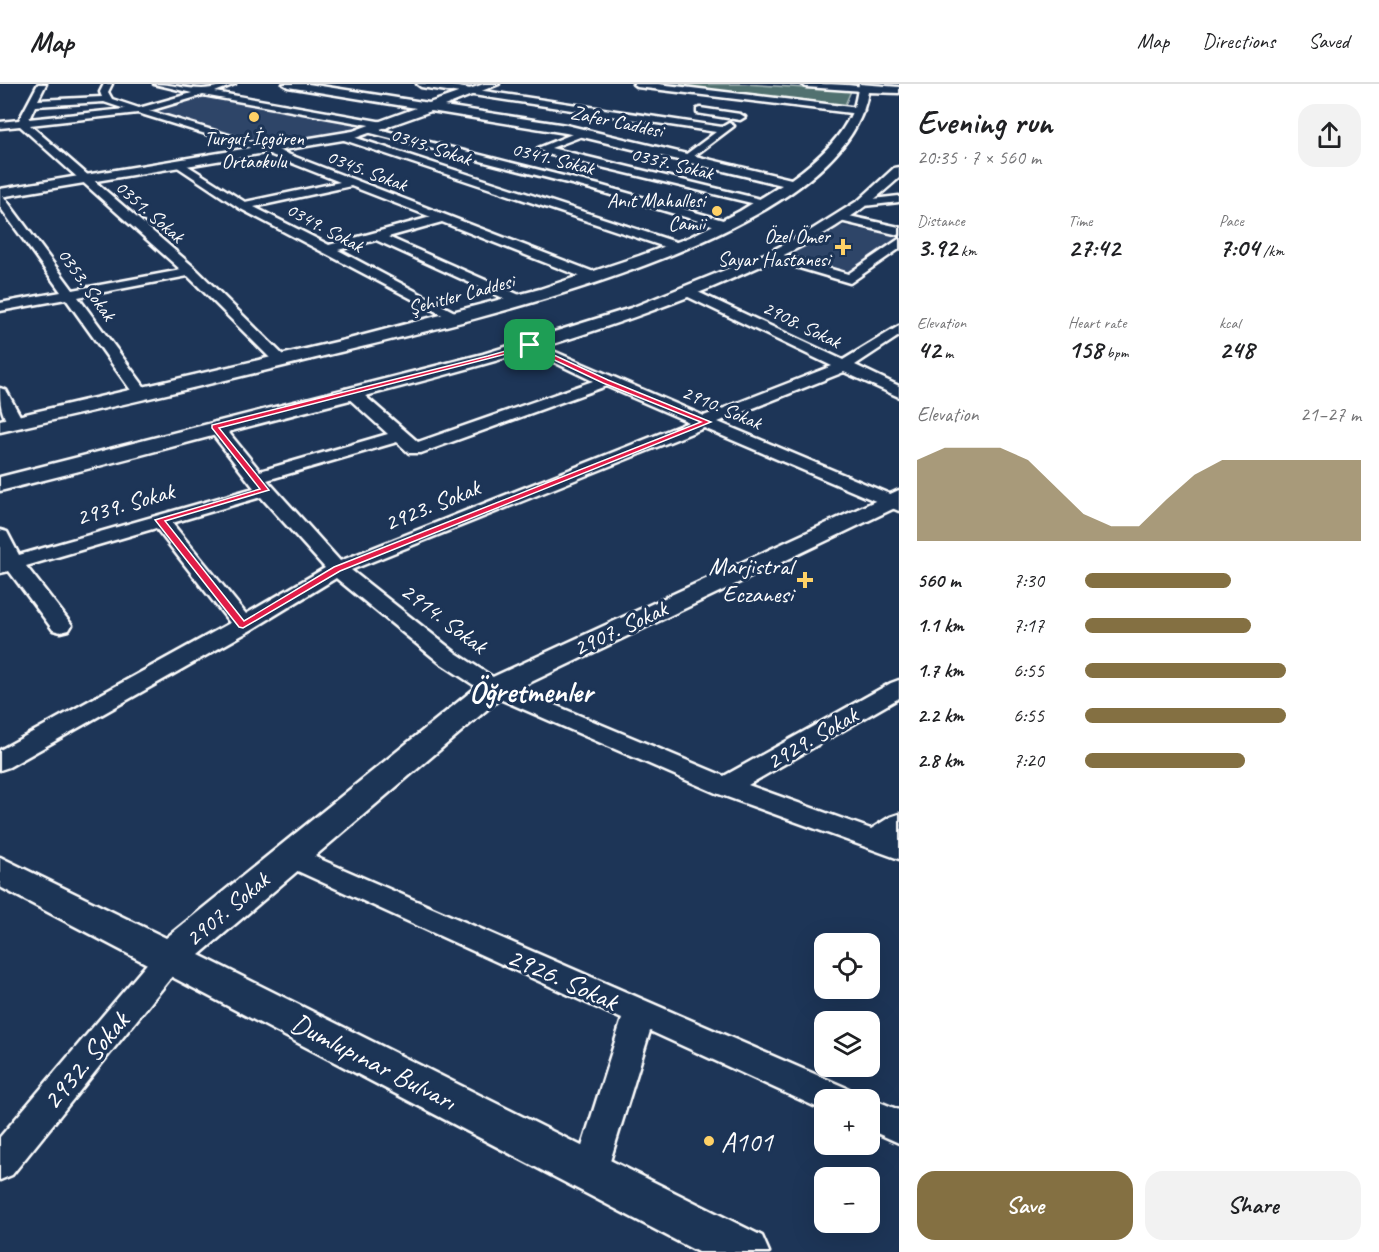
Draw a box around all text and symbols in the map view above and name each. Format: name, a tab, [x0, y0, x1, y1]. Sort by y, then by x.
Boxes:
text: Map	[30, 24, 73, 59]
text: Map	[1137, 28, 1169, 54]
text: Directions	[1202, 28, 1275, 54]
text: Saved	[1308, 28, 1349, 54]
street label: Zafer Caddesi	[568, 100, 668, 144]
text: Evening run	[917, 101, 1052, 143]
button: share	[1298, 104, 1361, 167]
marker: Turgut İçgören Ortaokulu	[247, 110, 261, 124]
street label: 0343. Sokak	[387, 122, 476, 172]
place label: Turgut İçgören Ortaokulu	[204, 126, 305, 174]
street label: 0341. Sokak	[509, 136, 598, 181]
street label: 0337. Sokak	[628, 141, 717, 186]
street label: 0345. Sokak	[323, 144, 412, 198]
text: 20:35 · 7 × 560 m	[917, 145, 1041, 170]
street label: 0351. Sokak	[110, 174, 191, 249]
place label: Anıt Mahallesi Camii	[607, 188, 707, 236]
street label: 0349. Sokak	[282, 197, 369, 259]
marker: Anıt Mahallesi Camii	[710, 204, 724, 218]
text: Distance	[917, 211, 965, 231]
text: Time	[1068, 211, 1092, 231]
text: Pace	[1219, 211, 1244, 231]
place label: Özel Ömer Sayar Hastanesi	[718, 224, 832, 272]
text: 3.92	[917, 231, 957, 264]
text: 27:42	[1068, 231, 1120, 264]
text: 7:04	[1219, 231, 1259, 264]
marker: Özel Ömer Sayar Hastanesi	[834, 238, 852, 256]
text: km	[957, 241, 976, 261]
text: /km	[1259, 241, 1284, 261]
street label: 0353. Sokak	[52, 243, 122, 327]
street label: Şehitler Caddesi	[405, 268, 519, 321]
street label: 2908. Sokak	[759, 295, 847, 355]
text: Elevation	[917, 313, 966, 333]
text: Heart rate	[1068, 313, 1126, 333]
text: kcal	[1219, 313, 1240, 333]
pin	[504, 319, 555, 370]
icon: arrive	[513, 328, 546, 361]
text: 42	[917, 333, 940, 366]
text: 158	[1068, 333, 1103, 366]
text: 248	[1219, 333, 1254, 366]
text: m	[940, 343, 953, 363]
text: bpm	[1103, 343, 1129, 363]
street label: 2910. Sokak	[678, 380, 767, 436]
text: Elevation	[917, 402, 979, 427]
text: 21–27 m	[1300, 402, 1361, 427]
street label: 2923. Sokak	[380, 471, 486, 538]
street label: 2939. Sokak	[72, 475, 180, 532]
place label: Marjistral Eczanesi	[709, 551, 797, 609]
text: 560 m	[917, 568, 960, 593]
text: 7:30	[1013, 568, 1044, 593]
marker: Marjistral Eczanesi	[798, 573, 812, 587]
street label: 2914. Sokak	[395, 576, 495, 662]
street label: 2907. Sokak	[568, 592, 674, 663]
text: 1.1 km	[917, 613, 964, 638]
text: 7:17	[1013, 613, 1044, 638]
text: 1.7 km	[917, 658, 963, 683]
text: 6:55	[1013, 658, 1044, 683]
district label: Öğretmenler	[469, 673, 596, 711]
street label: 2929. Sokak	[761, 699, 865, 776]
text: 2.2 km	[917, 703, 964, 728]
text: 6:55	[1013, 703, 1044, 728]
text: 2.8 km	[917, 748, 964, 773]
text: 7:20	[1013, 748, 1044, 773]
street label: 2907. Sokak	[179, 864, 277, 953]
map controls	[814, 933, 880, 1233]
button: locate	[814, 933, 880, 999]
street label: 2926. Sokak	[502, 939, 625, 1019]
street label: 2932. Sokak	[34, 1003, 138, 1117]
street label: Dumlupınar Bulvarı	[285, 1005, 464, 1119]
button: layers	[814, 1011, 880, 1077]
button: +	[814, 1089, 880, 1155]
place label: A101	[721, 1124, 774, 1159]
marker: A101	[702, 1134, 716, 1148]
button: −	[814, 1167, 880, 1233]
button: Save	[917, 1171, 1133, 1240]
button: Share	[1145, 1171, 1361, 1240]

